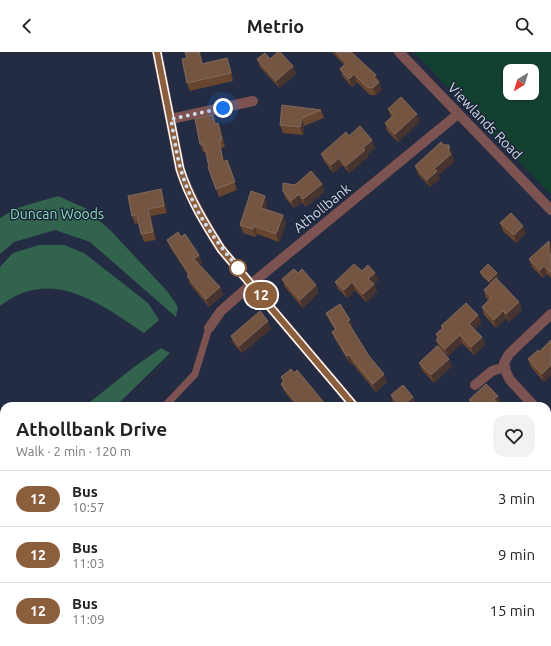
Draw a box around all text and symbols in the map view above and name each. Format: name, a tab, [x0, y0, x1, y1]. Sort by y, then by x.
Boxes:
icon: back	[16, 15, 38, 37]
icon: search	[513, 15, 535, 37]
text: Metrio	[247, 16, 304, 36]
north arrow	[503, 64, 539, 100]
map controls	[503, 64, 539, 100]
street label: Viewlands Road	[445, 79, 525, 163]
your location	[213, 98, 233, 118]
street label: Athollbank	[290, 180, 354, 236]
park label: Duncan Woods	[10, 206, 104, 222]
unlabelled marker	[229, 259, 247, 277]
line badge: 12	[243, 282, 279, 308]
text: 12	[253, 287, 269, 303]
button: heart	[493, 415, 535, 457]
text: Athollbank Drive	[16, 418, 167, 440]
text: Walk · 2 min · 120 m	[16, 444, 131, 458]
text: Bus	[72, 483, 98, 500]
text: 3 min	[498, 490, 535, 507]
text: 12	[30, 491, 46, 507]
text: 10:57	[72, 500, 105, 514]
text: Bus	[72, 539, 98, 556]
text: 9 min	[498, 546, 535, 563]
text: 12	[30, 547, 46, 563]
text: 11:03	[72, 556, 105, 570]
text: Bus	[72, 595, 98, 612]
text: 15 min	[489, 602, 535, 619]
text: 12	[30, 603, 46, 619]
text: 11:09	[72, 612, 105, 626]

